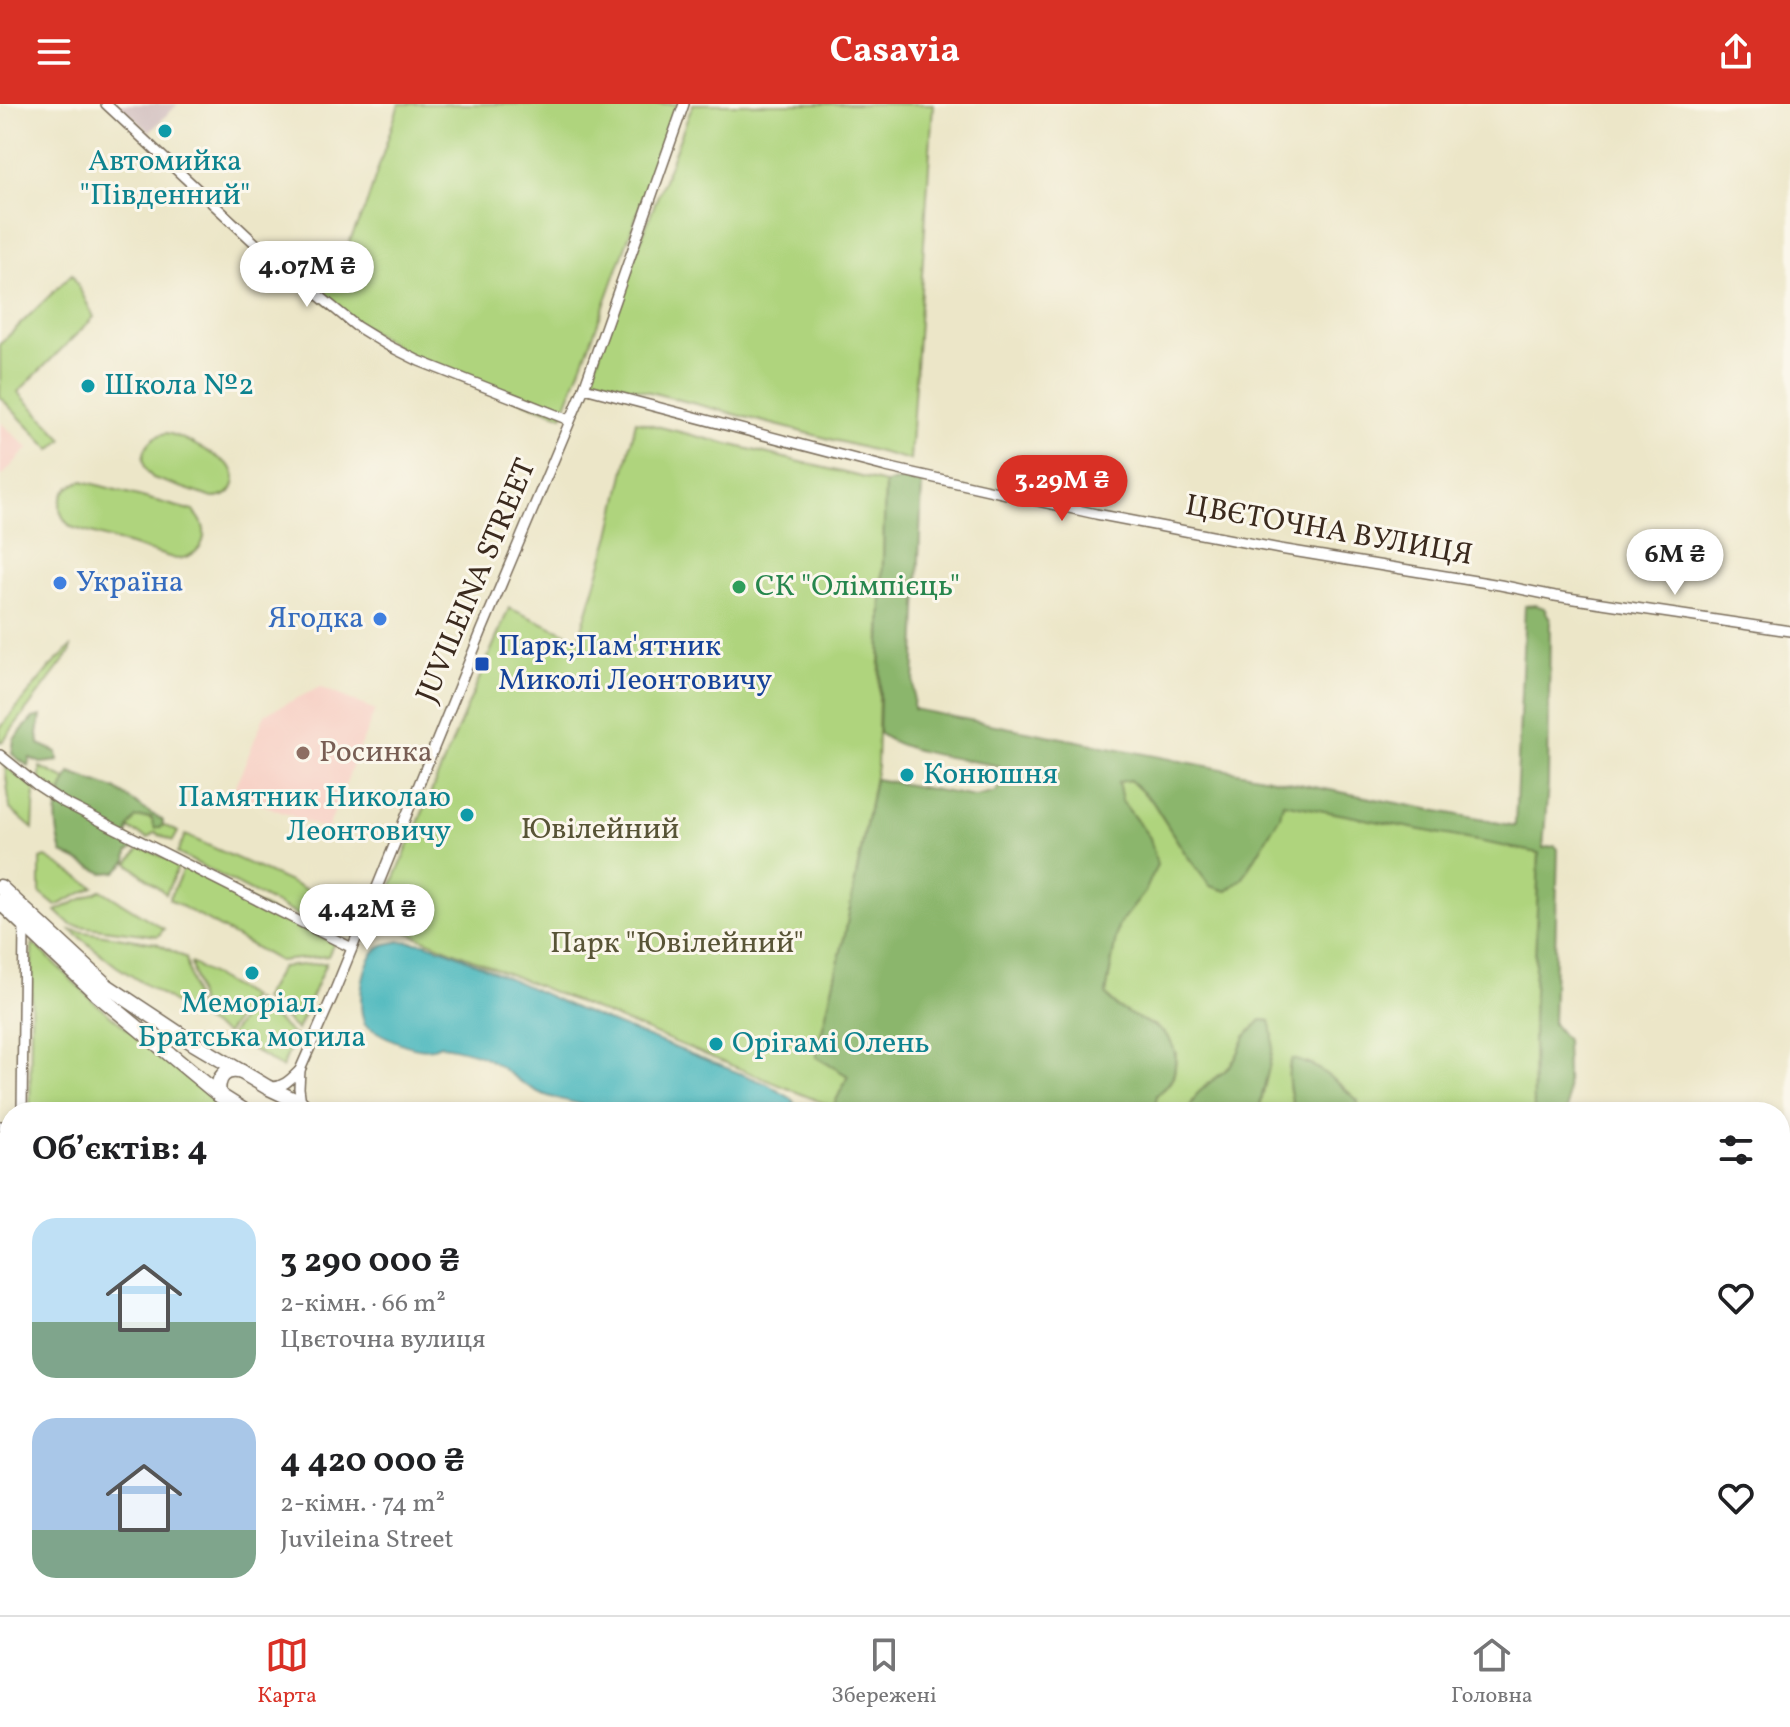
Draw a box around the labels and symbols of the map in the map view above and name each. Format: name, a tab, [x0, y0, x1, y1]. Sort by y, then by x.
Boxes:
marker: Автомийка "Південний"	[156, 122, 174, 140]
place label: Автомийка "Південний"	[80, 141, 250, 217]
pin: 4.07M ₴	[233, 241, 381, 309]
place label: Школа №2	[104, 365, 254, 407]
marker: Школа №2	[79, 377, 97, 395]
street label: JUVILEINA STREET	[407, 453, 547, 709]
pin: 3.29M ₴	[988, 455, 1136, 523]
street label: ЦВЄТОЧНА ВУЛИЦЯ	[1182, 485, 1476, 577]
pin: 6M ₴	[1628, 529, 1722, 597]
place label: Україна	[76, 562, 184, 604]
place label: СК "Олімпієць"	[755, 566, 960, 608]
marker: Україна	[51, 574, 69, 592]
marker: СК "Олімпієць"	[730, 578, 748, 596]
place label: Ягодка	[268, 598, 364, 640]
marker: Ягодка	[371, 610, 389, 628]
place label: Парк;Пам'ятник Миколі Леонтовичу	[498, 626, 772, 702]
marker: Парк;Пам'ятник Миколі Леонтовичу	[473, 655, 491, 673]
place label: Росинка	[319, 732, 433, 774]
marker: Росинка	[294, 744, 312, 762]
place label: Конюшня	[923, 754, 1058, 796]
marker: Конюшня	[898, 766, 916, 784]
place label: Памятник Николаю Леонтовичу	[178, 777, 451, 853]
marker: Памятник Николаю Леонтовичу	[458, 806, 476, 824]
park label: Ювілейний	[521, 809, 679, 851]
pin: 4.42M ₴	[293, 884, 441, 952]
park label: Парк "Ювілейний"	[550, 923, 804, 965]
marker: Меморіал. Братська могила	[243, 964, 261, 982]
place label: Меморіал. Братська могила	[138, 983, 366, 1059]
place label: Орігамі Олень	[732, 1023, 930, 1065]
marker: Орігамі Олень	[707, 1035, 725, 1053]

